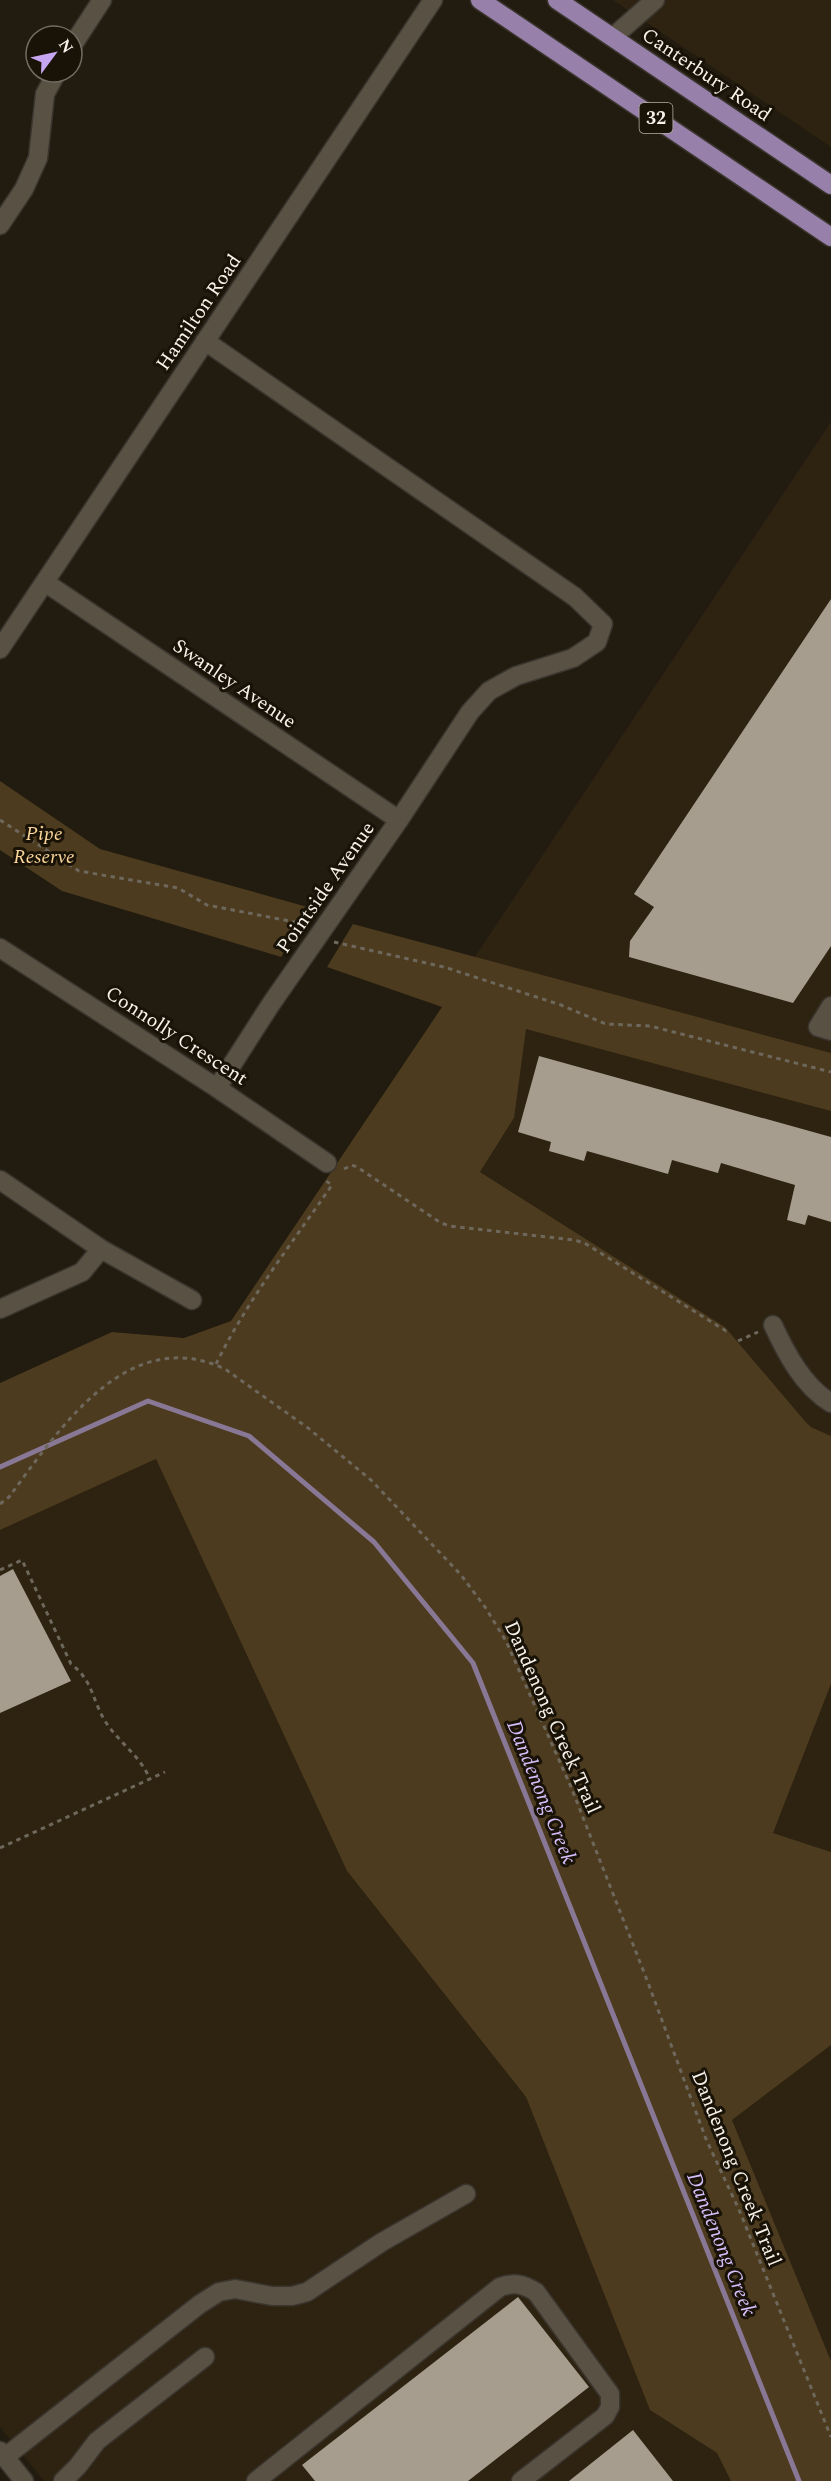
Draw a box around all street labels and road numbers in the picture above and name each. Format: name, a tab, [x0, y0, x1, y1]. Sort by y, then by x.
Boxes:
street label: Canterbury Road	[636, 20, 777, 129]
road number: 32	[640, 103, 672, 133]
street label: Hamilton Road	[149, 248, 249, 377]
street label: Swanley Avenue	[166, 631, 302, 736]
street label: Pointside Avenue	[269, 816, 383, 960]
street label: Connolly Crescent	[99, 978, 254, 1093]
street label: Dandenong Creek Trail	[500, 1617, 606, 1817]
street label: Dandenong Creek Trail	[687, 2067, 787, 2269]

